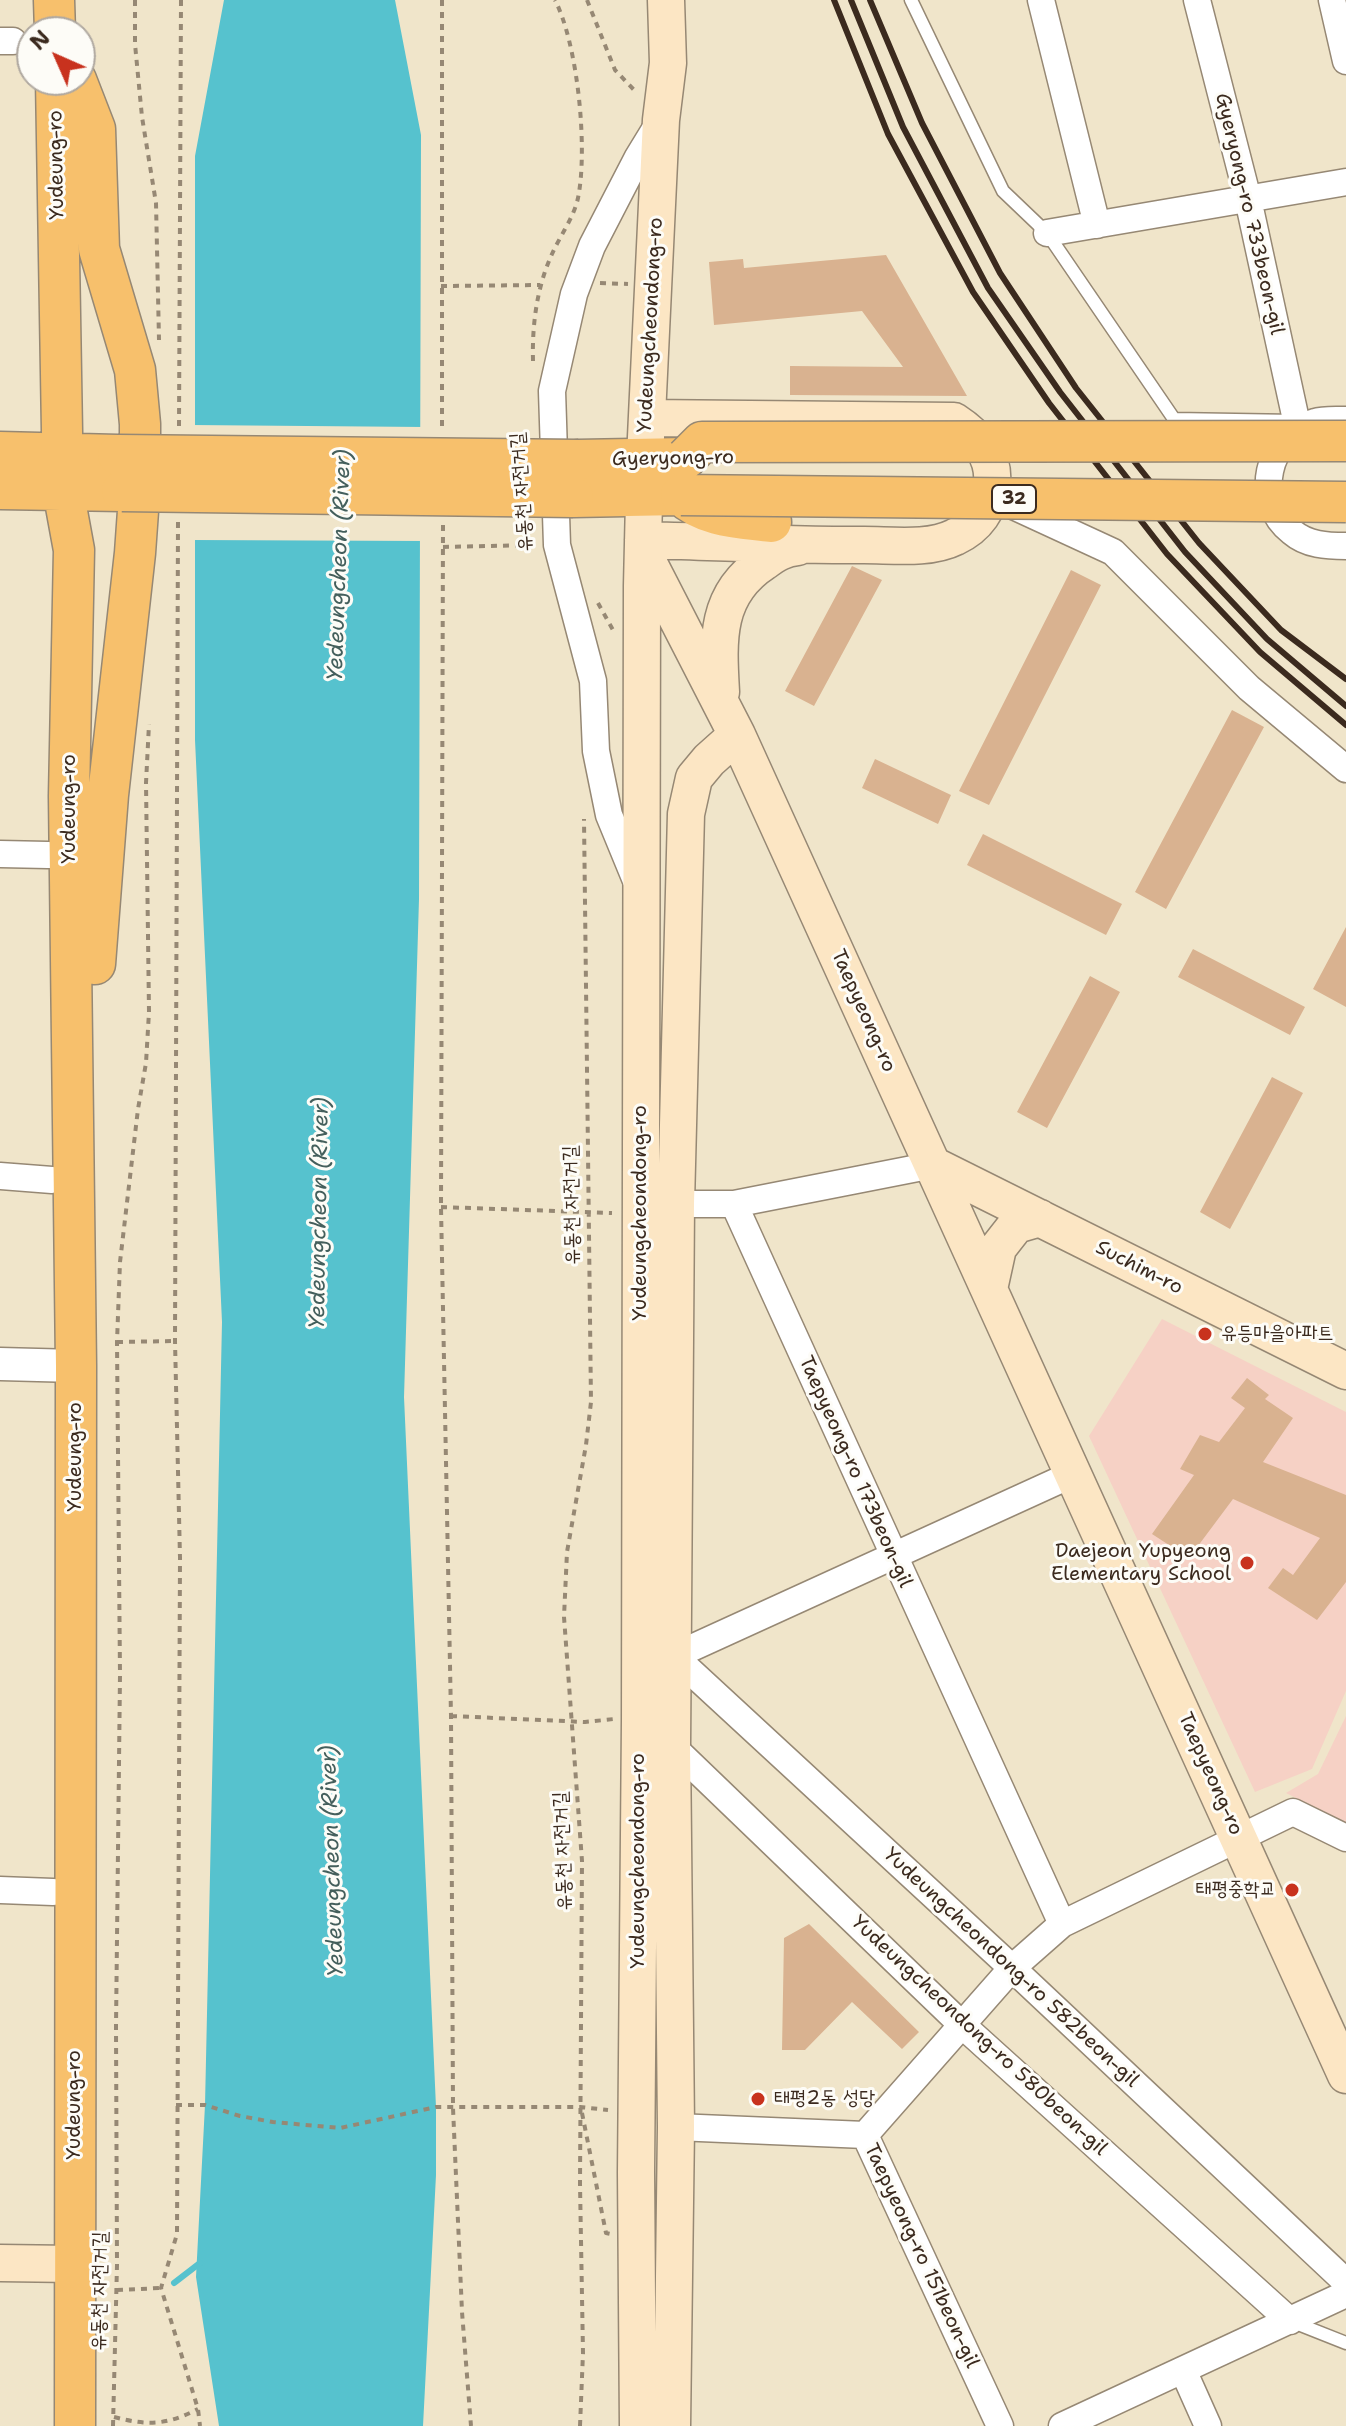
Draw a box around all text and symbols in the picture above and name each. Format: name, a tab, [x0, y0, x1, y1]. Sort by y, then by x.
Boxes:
north arrow	[16, 16, 96, 96]
text: N	[24, 24, 57, 57]
street label: Gyeryong-ro 733beon-gil	[1210, 91, 1288, 337]
street label: Yudeung-ro	[44, 110, 70, 220]
street label: Yudeungcheondong-ro	[633, 217, 669, 433]
street label: 유동천 자전거길	[506, 432, 538, 552]
street label: Gyeryong-ro	[612, 446, 734, 472]
water label: Yedeungcheon (River)	[323, 449, 357, 681]
road number: 32	[992, 485, 1036, 513]
street label: Yudeung-ro	[58, 754, 82, 864]
street label: Taepyeong-ro	[825, 946, 901, 1076]
water label: Yedeungcheon (River)	[305, 1097, 335, 1329]
street label: Yudeungcheondong-ro	[629, 1105, 653, 1321]
street label: 유동천 자전거길	[559, 1145, 585, 1265]
street label: Suchim-ro	[1091, 1236, 1187, 1300]
place label: 유등마을아파트	[1221, 1322, 1334, 1346]
marker: 유등마을아파트	[1196, 1325, 1214, 1343]
street label: Taepyeong-ro 173beon-gil	[793, 1352, 917, 1592]
street label: Yudeung-ro	[64, 1402, 88, 1512]
place label: Daejeon Yupyeong Elementary School	[1051, 1540, 1231, 1587]
marker: Daejeon Yupyeong Elementary School	[1238, 1554, 1256, 1572]
street label: Taepyeong-ro	[1172, 1709, 1248, 1839]
water label: Yedeungcheon (River)	[316, 1745, 350, 1977]
street label: Yudeungcheondong-ro	[627, 1753, 651, 1969]
street label: 유동천 자전거길	[549, 1791, 577, 1911]
street label: Yudeungcheondong-ro 582beon-gil	[878, 1843, 1144, 2093]
place label: 태평중학교	[1196, 1878, 1276, 1902]
marker: 태평중학교	[1283, 1881, 1301, 1899]
street label: Yudeungcheondong-ro 580beon-gil	[846, 1911, 1112, 2161]
street label: Yudeung-ro	[63, 2050, 87, 2160]
place label: 태평2동 성당	[774, 2087, 875, 2111]
marker: 태평2동 성당	[749, 2090, 767, 2108]
street label: Taepyeong-ro 151beon-gil	[858, 2140, 984, 2372]
street label: 유동천 자전거길	[87, 2231, 113, 2351]

